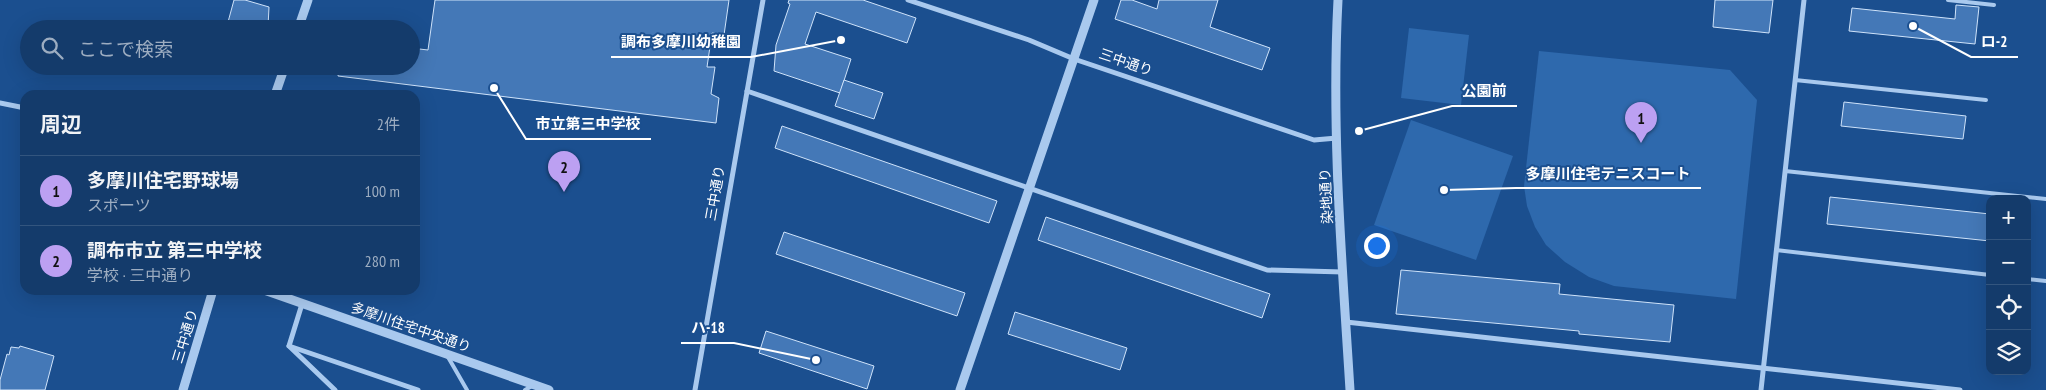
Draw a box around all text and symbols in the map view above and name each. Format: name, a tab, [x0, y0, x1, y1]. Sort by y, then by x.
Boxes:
search box	[20, 20, 420, 75]
callout: 調布多摩川幼稚園	[611, 27, 751, 57]
callout: ロ-2	[1971, 27, 2018, 57]
text: 調布多摩川幼稚園	[621, 32, 741, 51]
text: ロ-2	[1981, 32, 2007, 51]
icon: search	[38, 34, 66, 62]
text: ここで検索	[78, 37, 173, 61]
street label: 三中通り	[1097, 44, 1155, 80]
callout: 公園前	[1452, 76, 1517, 106]
text: 公園前	[1461, 81, 1507, 100]
pin: 1	[1625, 102, 1657, 143]
callout: 市立第三中学校	[526, 109, 651, 139]
text: 周辺	[40, 111, 82, 138]
text: 2件	[377, 114, 400, 134]
text: 市立第三中学校	[535, 114, 641, 133]
pin: 2	[548, 151, 580, 192]
callout: 多摩川住宅テニスコート	[1516, 158, 1701, 188]
street label: 三中通り	[701, 164, 729, 222]
text: 多摩川住宅テニスコート	[1525, 164, 1691, 183]
text: 多摩川住宅野球場	[87, 168, 239, 192]
street label: 染地通り	[1316, 168, 1336, 224]
text: 1	[52, 181, 60, 201]
text: 100 m	[365, 181, 400, 201]
text: スポーツ	[87, 195, 151, 215]
map controls	[1986, 195, 2031, 375]
button: +	[1986, 195, 2031, 240]
your location	[1364, 233, 1390, 259]
text: 調布市立 第三中学校	[87, 238, 262, 262]
button: −	[1986, 240, 2031, 285]
text: 2	[52, 251, 60, 271]
text: 280 m	[365, 251, 400, 271]
text: 学校 · 三中通り	[87, 265, 193, 285]
button: locate	[1986, 285, 2031, 330]
street label: 多摩川住宅中央通り	[349, 298, 473, 356]
street label: 三中通り	[168, 307, 202, 365]
callout: ハ-18	[681, 313, 734, 343]
text: ハ-18	[691, 318, 725, 337]
button: layers	[1986, 330, 2031, 375]

